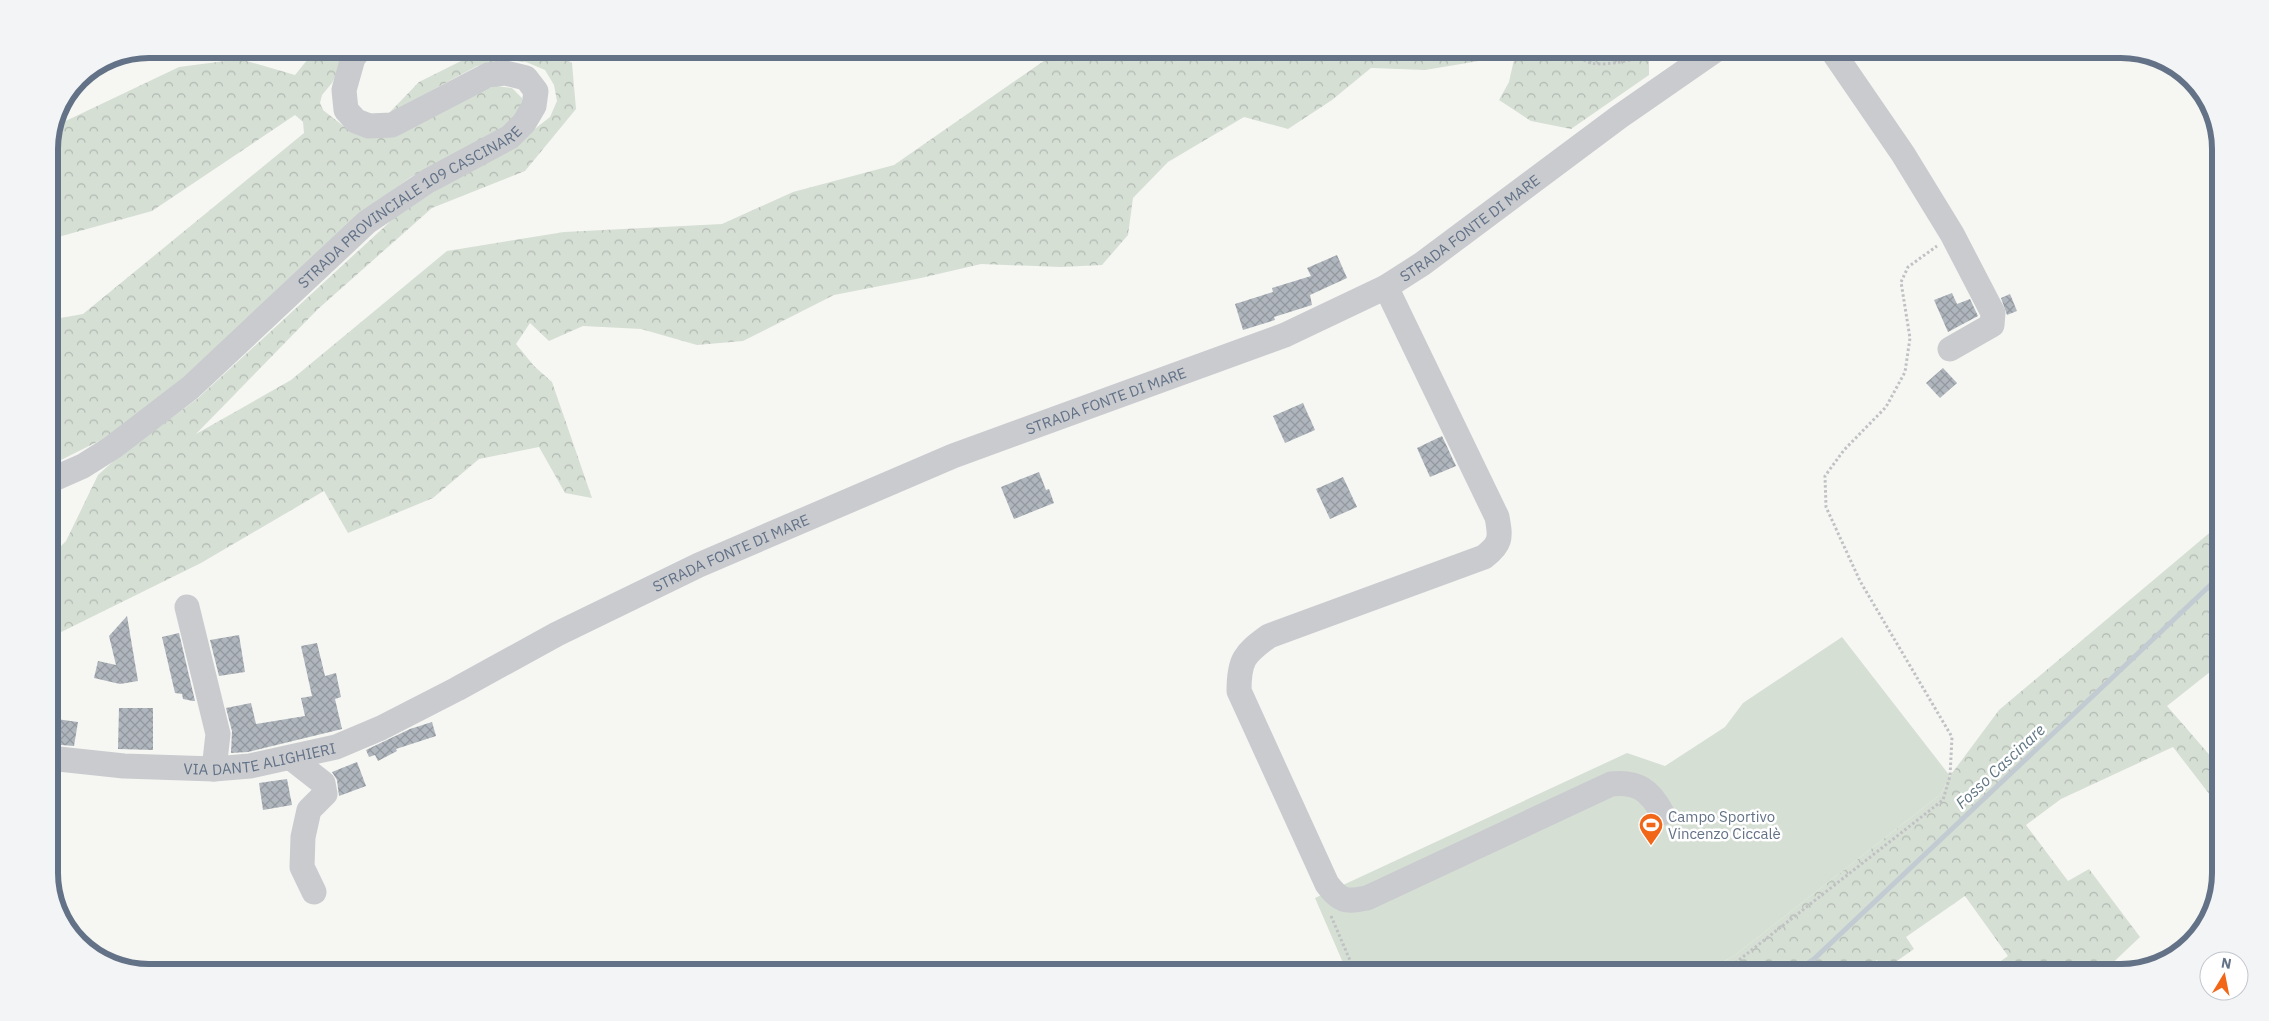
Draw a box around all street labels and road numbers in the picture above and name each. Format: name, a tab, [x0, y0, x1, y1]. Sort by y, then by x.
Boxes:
street label: STRADA PROVINCIALE 109 CASCINARE	[293, 121, 526, 292]
street label: STRADA FONTE DI MARE	[1396, 170, 1543, 285]
street label: STRADA FONTE DI MARE	[1023, 362, 1189, 438]
street label: STRADA FONTE DI MARE	[649, 509, 812, 596]
street label: VIA DANTE ALIGHIERI	[183, 738, 337, 779]

